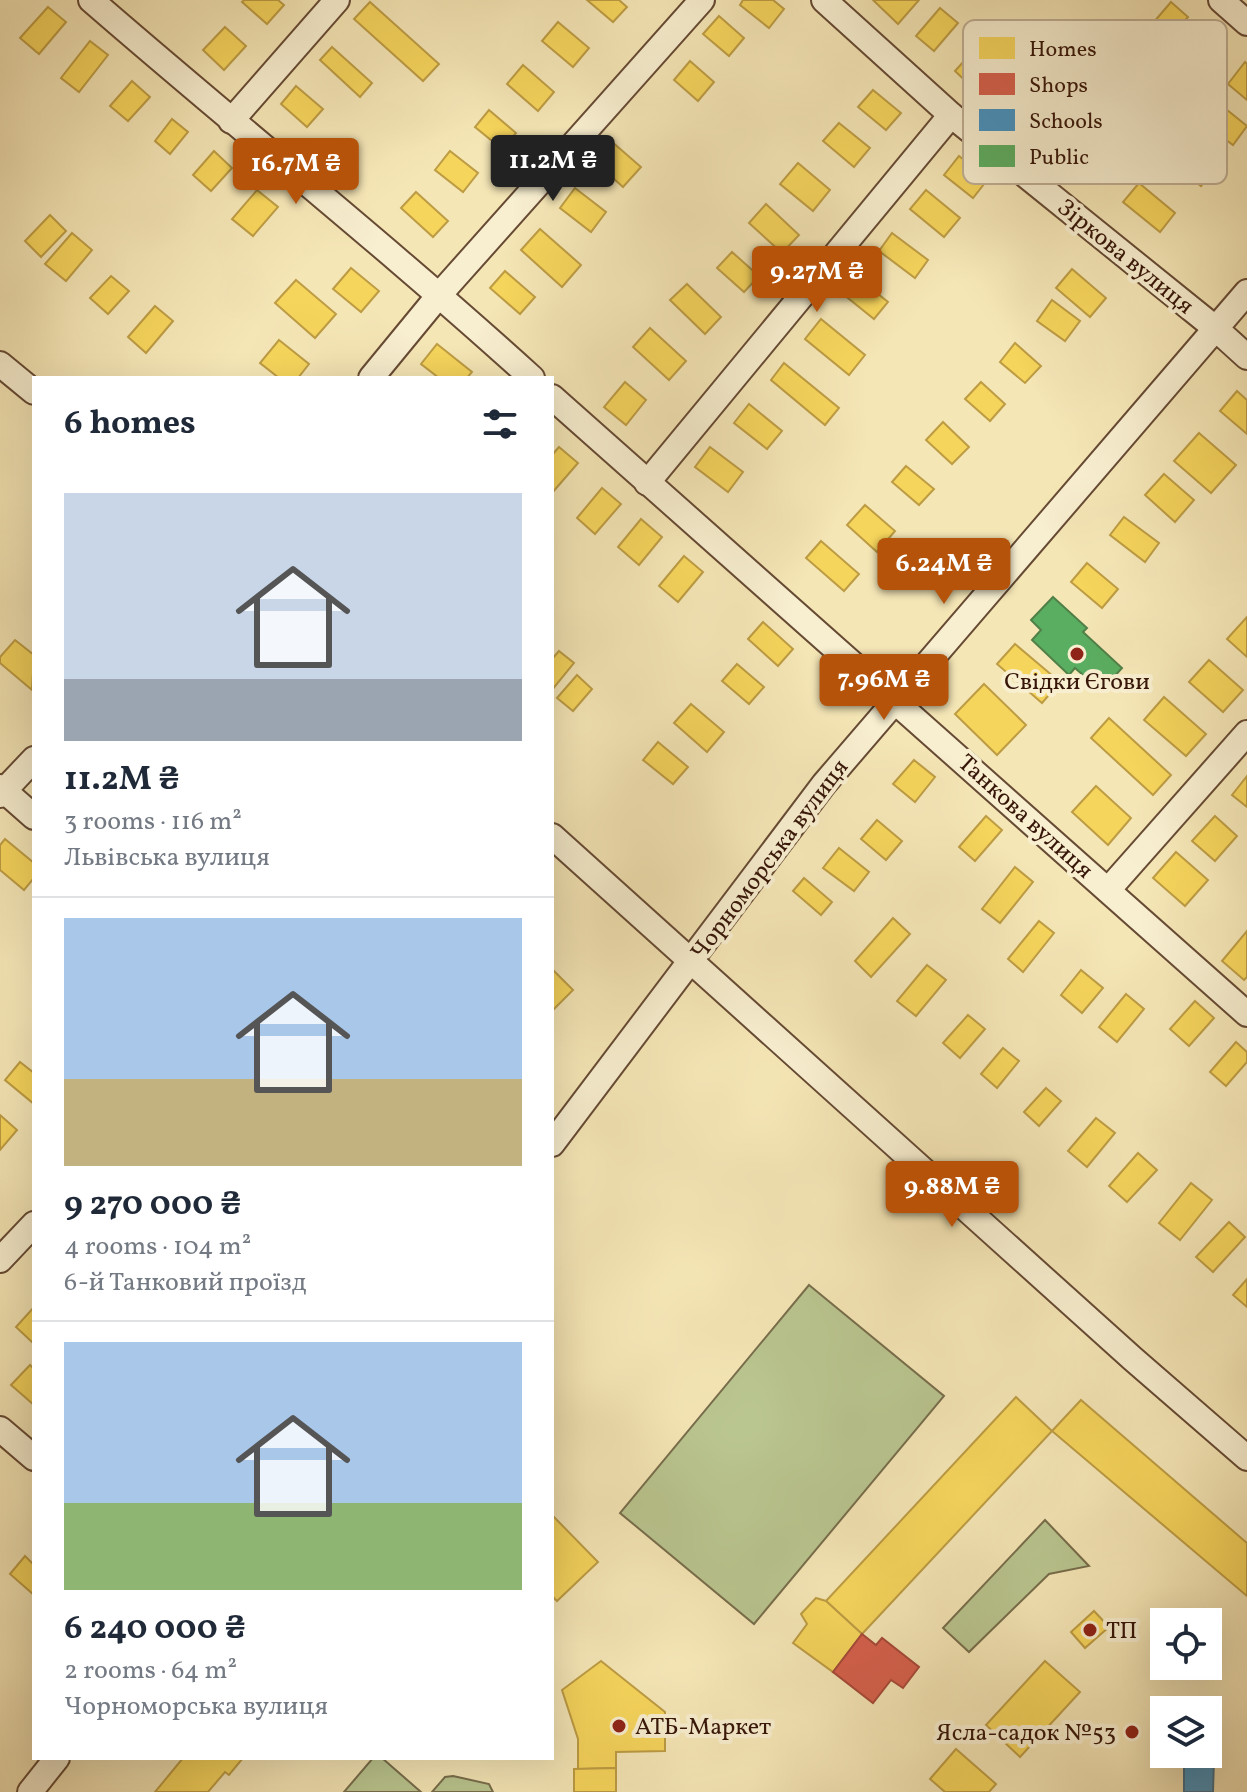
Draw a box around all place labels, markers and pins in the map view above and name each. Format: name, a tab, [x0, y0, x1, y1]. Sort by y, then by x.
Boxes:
pin: 11.2M ₴	[479, 135, 627, 203]
pin: 16.7M ₴	[222, 138, 370, 206]
pin: 9.27M ₴	[743, 246, 891, 314]
pin: 6.24M ₴	[870, 538, 1018, 606]
marker: Свідки Єгови	[1068, 645, 1086, 663]
pin: 7.96M ₴	[810, 654, 958, 722]
place label: Свідки Єгови	[1004, 666, 1150, 700]
pin: 9.88M ₴	[878, 1161, 1026, 1229]
place label: ТП	[1106, 1615, 1137, 1649]
marker: ТП	[1081, 1621, 1099, 1639]
place label: АТБ-Маркет	[635, 1711, 771, 1745]
marker: АТБ-Маркет	[610, 1717, 628, 1735]
place label: Ясла-садок №53	[936, 1717, 1116, 1751]
marker: Ясла-садок №53	[1123, 1723, 1141, 1741]

